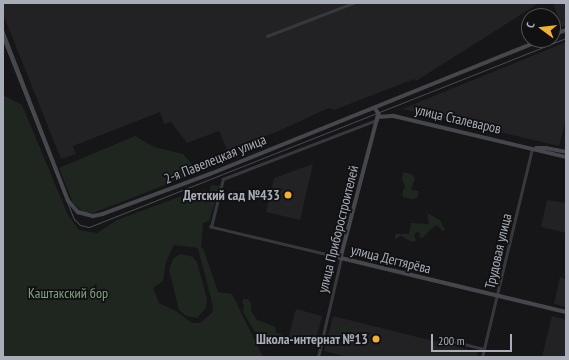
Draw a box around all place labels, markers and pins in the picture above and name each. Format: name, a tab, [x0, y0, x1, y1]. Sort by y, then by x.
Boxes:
place label: Детский сад №433	[183, 187, 280, 203]
marker: Детский сад №433	[283, 190, 293, 200]
place label: Школа-интернат №13	[256, 331, 368, 347]
marker: Школа-интернат №13	[371, 334, 381, 344]

